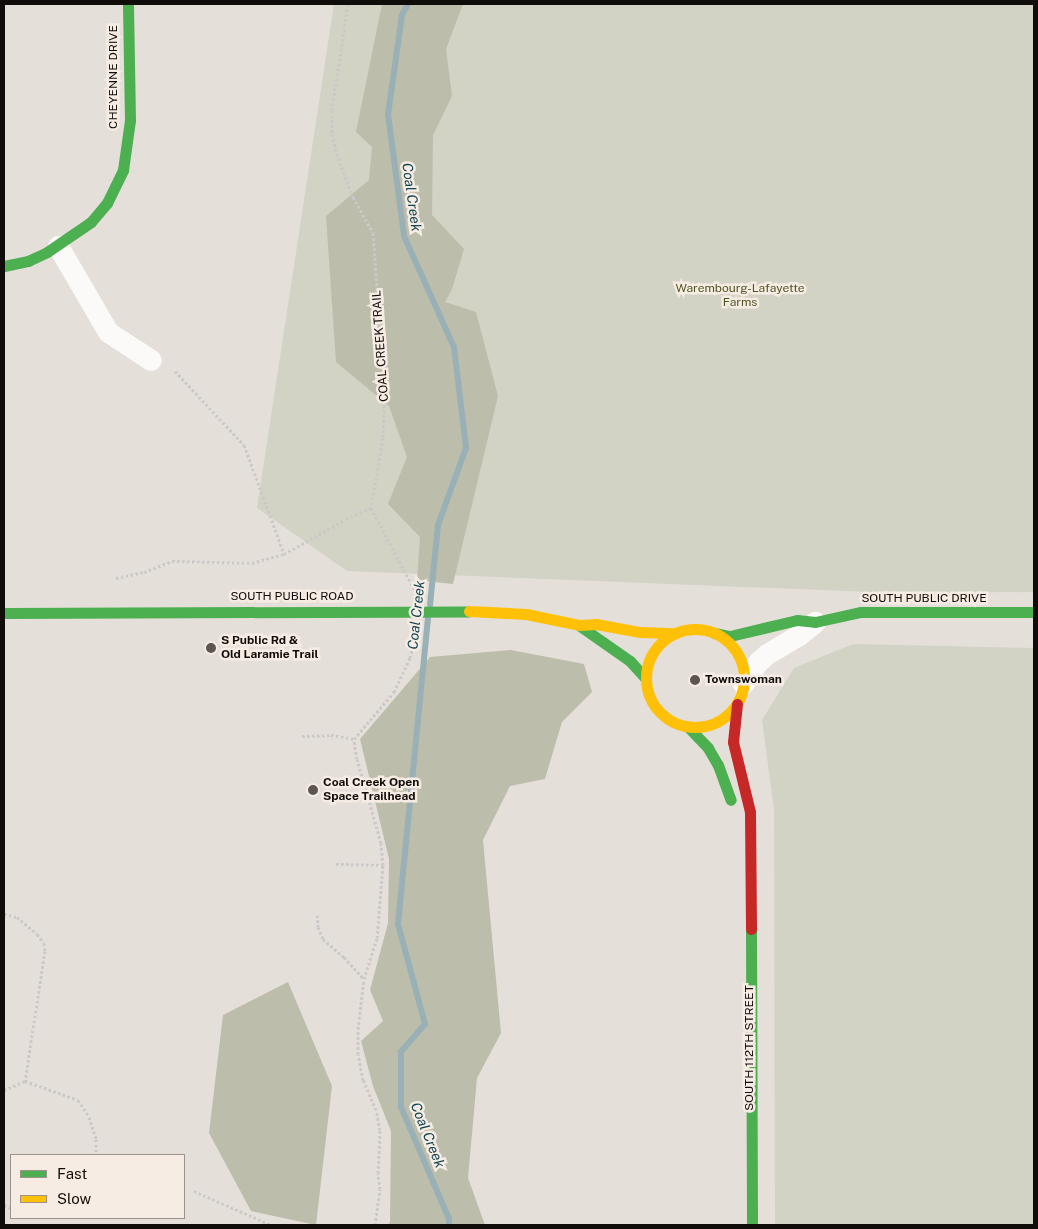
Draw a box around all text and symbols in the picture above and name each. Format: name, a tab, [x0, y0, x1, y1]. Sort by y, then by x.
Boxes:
street label: CHEYENNE DRIVE	[107, 25, 121, 129]
water label: Coal Creek	[399, 162, 425, 232]
park label: Warembourg-Lafayette Farms	[676, 282, 804, 310]
street label: COAL CREEK TRAIL	[370, 290, 392, 402]
water label: Coal Creek	[404, 580, 428, 650]
street label: SOUTH PUBLIC ROAD	[230, 590, 354, 604]
street label: SOUTH PUBLIC DRIVE	[861, 592, 987, 606]
place label: S Public Rd & Old Laramie Trail	[221, 634, 318, 662]
marker: S Public Rd & Old Laramie Trail	[205, 642, 217, 654]
place label: Townswoman	[705, 673, 782, 687]
marker: Townswoman	[689, 674, 701, 686]
place label: Coal Creek Open Space Trailhead	[323, 776, 419, 804]
marker: Coal Creek Open Space Trailhead	[307, 784, 319, 796]
street label: SOUTH 112TH STREET	[743, 985, 757, 1111]
water label: Coal Creek	[407, 1100, 449, 1170]
legend	[10, 1154, 185, 1219]
text: Fast	[57, 1165, 87, 1182]
text: Slow	[57, 1190, 91, 1207]

